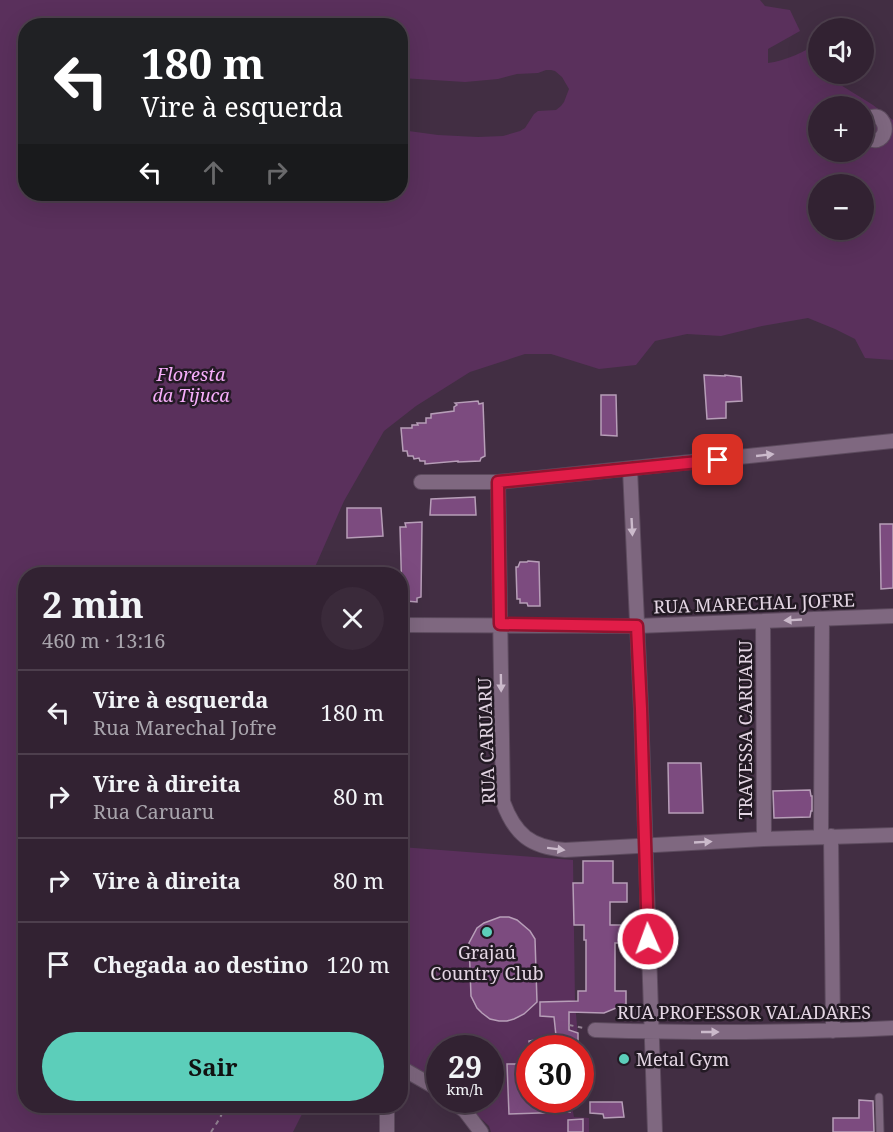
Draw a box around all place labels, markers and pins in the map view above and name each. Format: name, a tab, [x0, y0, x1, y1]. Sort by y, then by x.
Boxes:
pin	[692, 434, 743, 485]
marker: Grajaú Country Club	[480, 925, 494, 939]
place label: Grajaú Country Club	[430, 940, 544, 985]
place label: Metal Gym	[636, 1047, 729, 1071]
marker: Metal Gym	[617, 1052, 631, 1066]

